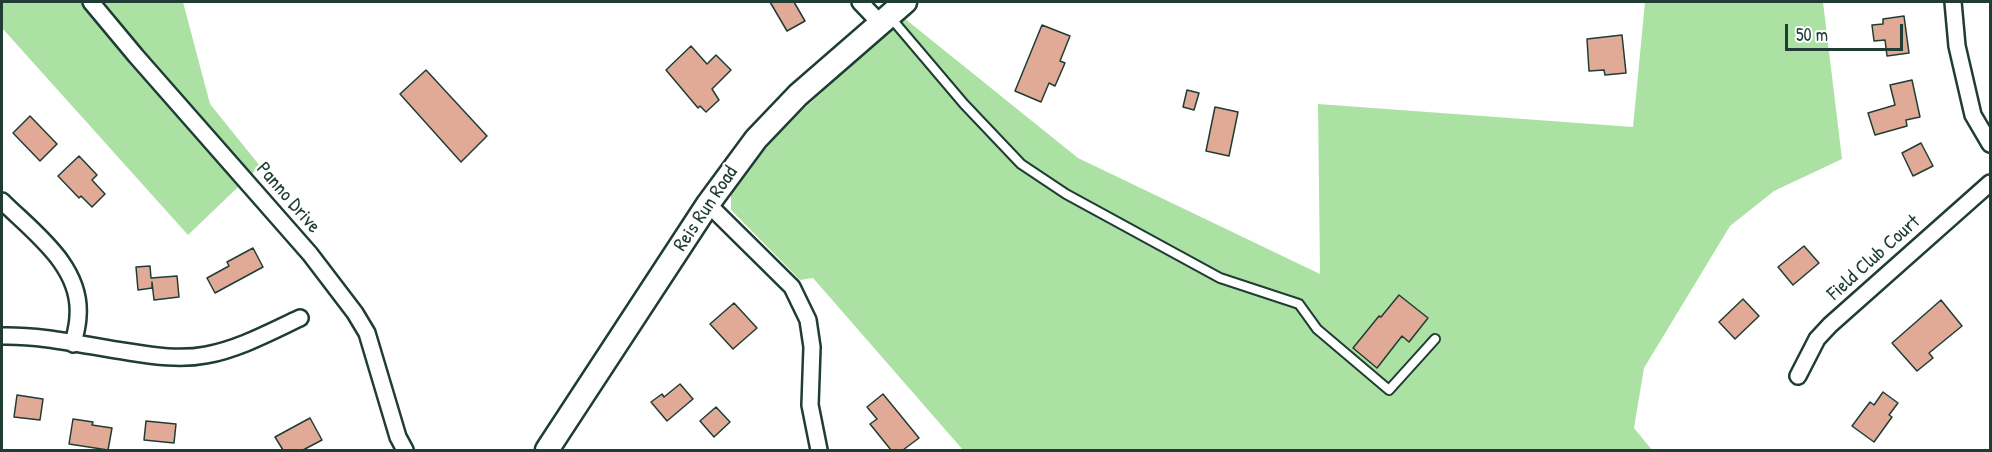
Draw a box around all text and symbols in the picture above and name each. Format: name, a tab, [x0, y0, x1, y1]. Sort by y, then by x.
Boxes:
scale bar	[1788, 12, 1906, 50]
text: 50 m	[1796, 22, 1828, 47]
street label: Panno Drive	[251, 158, 325, 238]
street label: Reis Run Road	[669, 162, 743, 256]
street label: Field Club Court	[1823, 210, 1925, 306]

